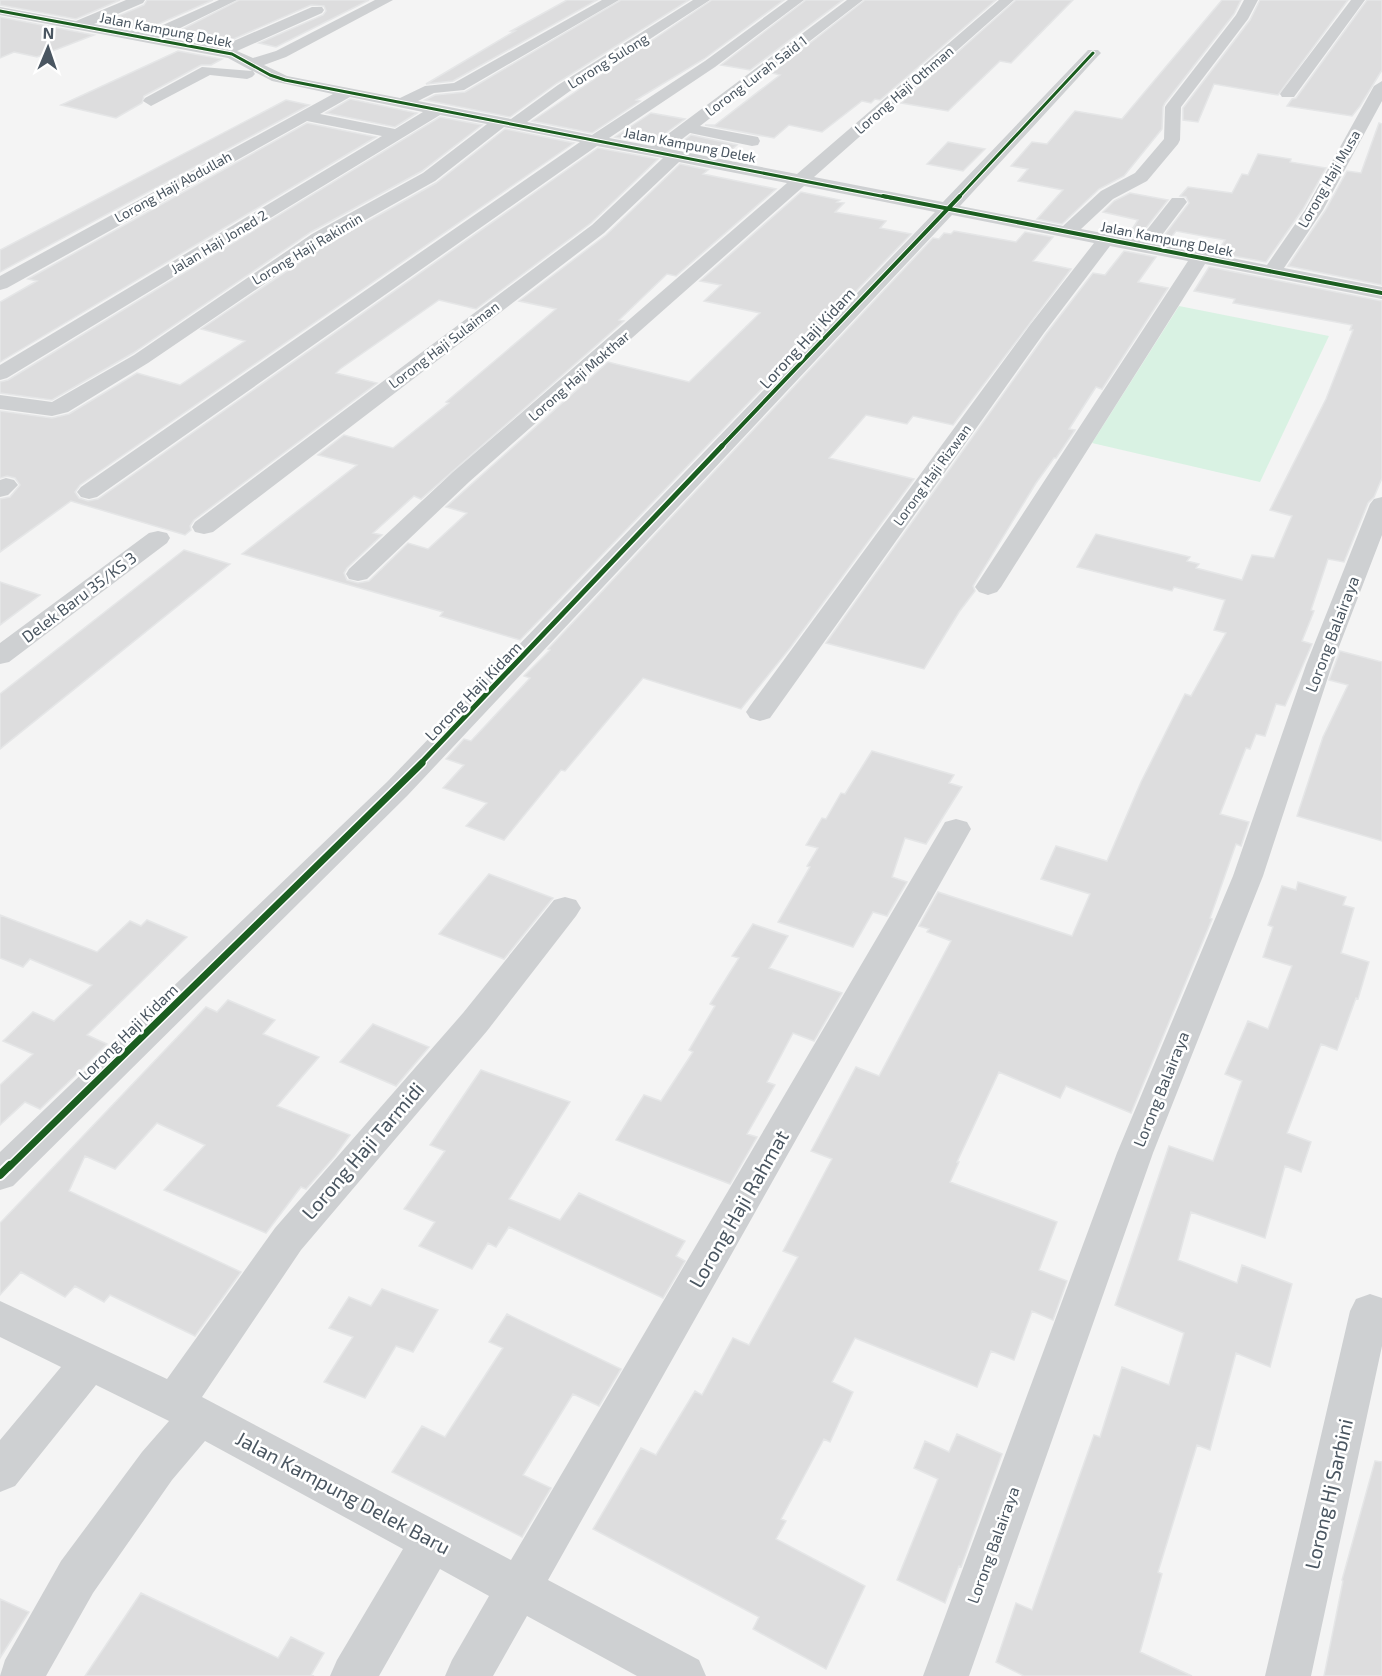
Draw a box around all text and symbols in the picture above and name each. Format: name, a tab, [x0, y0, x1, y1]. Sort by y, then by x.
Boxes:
street label: Jalan Kampung Delek	[98, 8, 234, 51]
north arrow	[18, 18, 78, 78]
text: N	[42, 23, 55, 42]
street label: Lorong Sulong	[564, 29, 651, 92]
street label: Lorong Lurah Said 1	[701, 32, 810, 119]
street label: Lorong Haji Othman	[851, 42, 957, 137]
street label: Jalan Kampung Delek	[622, 123, 758, 166]
street label: Lorong Haji Musa	[1294, 127, 1363, 231]
street label: Lorong Haji Abdullah	[111, 147, 234, 226]
street label: Jalan Haji Joned 2	[167, 206, 270, 277]
street label: Lorong Haji Rakimin	[249, 209, 365, 288]
street label: Jalan Kampung Delek	[1099, 217, 1235, 260]
street label: Lorong Haji Kidam	[755, 283, 859, 393]
street label: Lorong Haji Sulaiman	[385, 298, 502, 392]
street label: Lorong Haji Mokthar	[524, 327, 633, 424]
street label: Lorong Haji Rizwan	[889, 421, 974, 529]
street label: Delek Baru 35/KS 3	[18, 547, 140, 646]
street label: Lorong Balairaya	[1301, 573, 1362, 695]
street label: Lorong Haji Kidam	[420, 637, 526, 745]
street label: Lorong Haji Kidam	[74, 979, 182, 1085]
street label: Lorong Balairaya	[1129, 1028, 1192, 1149]
street label: Lorong Haji Tarmidi	[296, 1077, 428, 1224]
street label: Lorong Haji Rahmat	[683, 1125, 793, 1291]
street label: Lorong Hj Sarbini	[1299, 1416, 1357, 1571]
street label: Jalan Kampung Delek Baru	[232, 1425, 455, 1559]
street label: Lorong Balairaya	[963, 1484, 1022, 1606]

